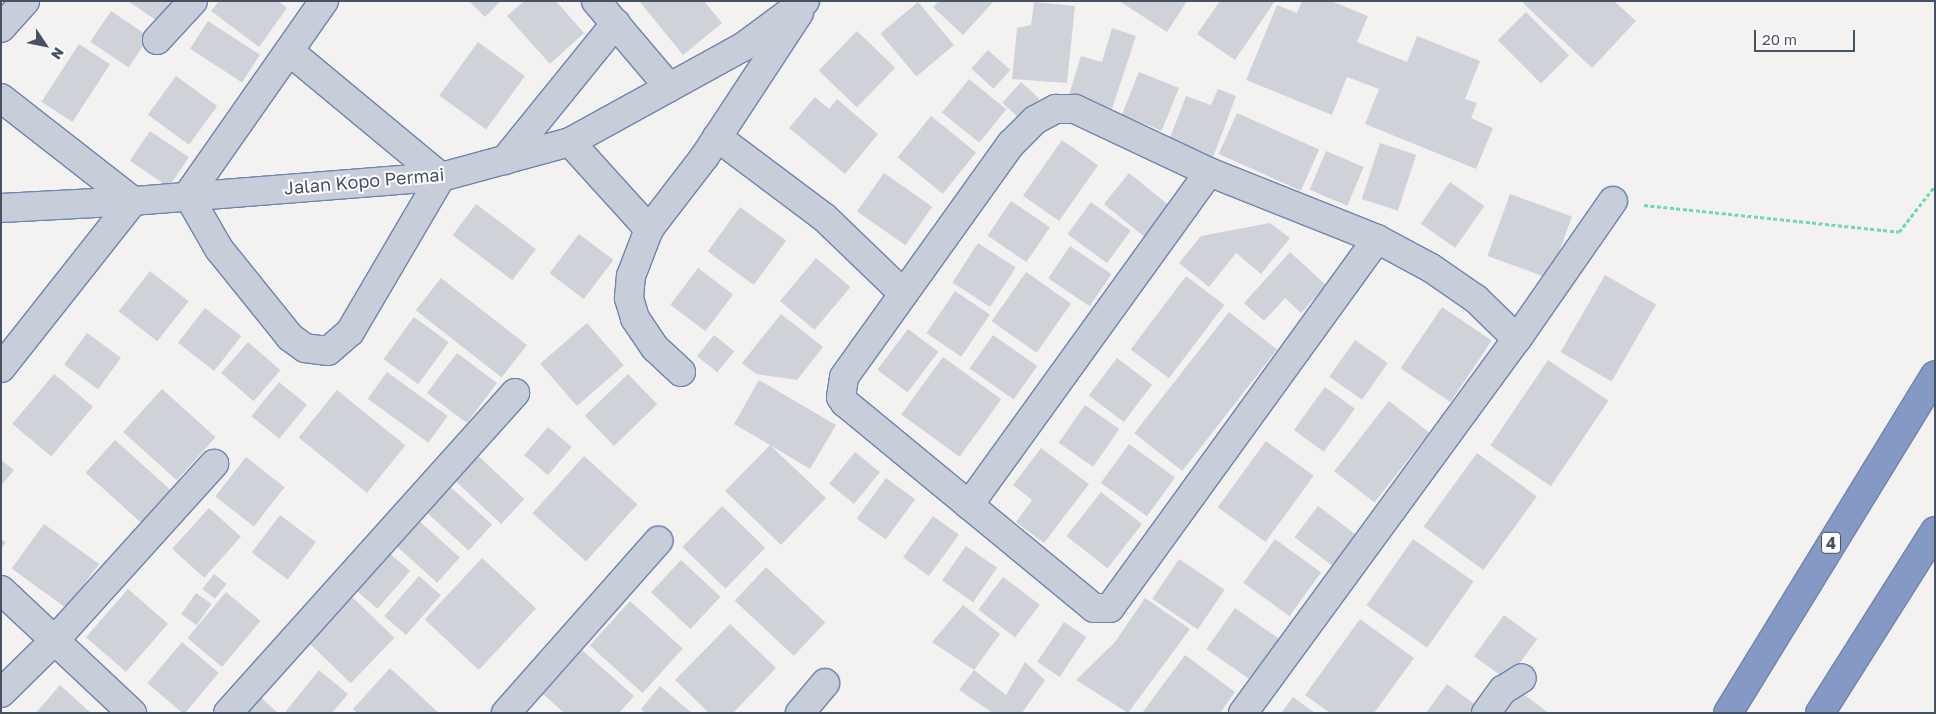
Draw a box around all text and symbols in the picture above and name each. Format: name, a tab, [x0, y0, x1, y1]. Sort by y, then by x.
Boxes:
north arrow	[20, 20, 70, 70]
scale bar	[1756, 20, 1857, 52]
text: 20 m	[1762, 30, 1797, 48]
text: N	[48, 44, 68, 63]
street label: Jalan Kopo Permai	[283, 163, 445, 199]
road number: 4	[1821, 530, 1841, 556]

